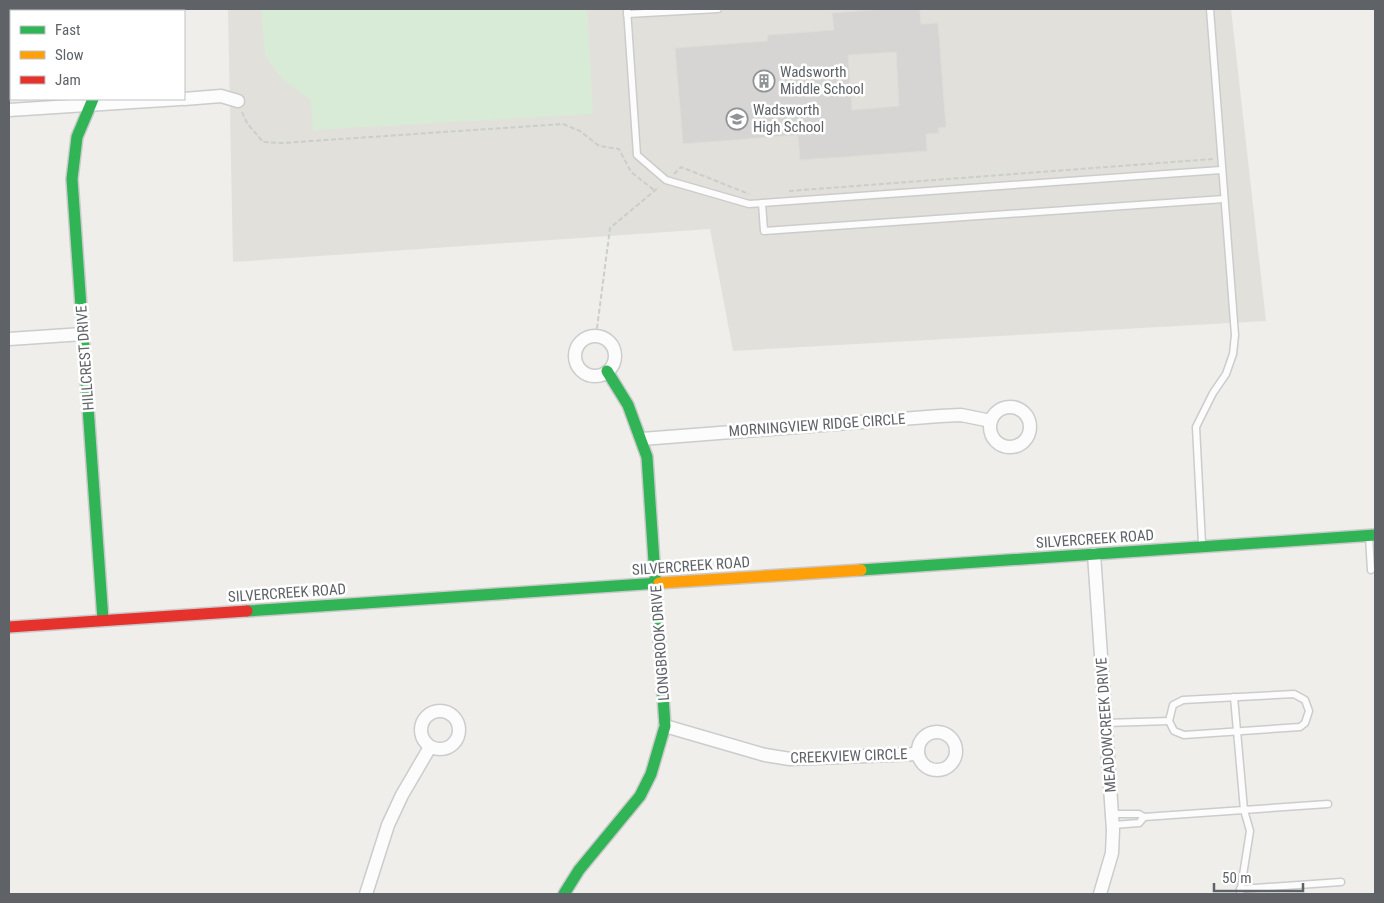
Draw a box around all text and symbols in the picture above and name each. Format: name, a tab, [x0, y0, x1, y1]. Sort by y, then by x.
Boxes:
legend	[10, 10, 185, 100]
text: Fast	[55, 21, 80, 39]
text: Slow	[55, 46, 84, 64]
place label: Wadsworth Middle School	[780, 63, 864, 98]
building icon: Wadsworth Middle School	[752, 69, 776, 93]
text: Jam	[55, 71, 81, 89]
place label: Wadsworth High School	[753, 101, 824, 136]
school or university icon: Wadsworth High School	[725, 107, 749, 131]
street label: HILLCREST DRIVE	[72, 305, 98, 411]
street label: MORNINGVIEW RIDGE CIRCLE	[728, 410, 906, 440]
street label: SILVERCREEK ROAD	[1035, 526, 1155, 552]
street label: SILVERCREEK ROAD	[631, 553, 751, 579]
street label: SILVERCREEK ROAD	[227, 580, 347, 606]
street label: LONGBROOK DRIVE	[647, 585, 673, 701]
street label: MEADOWCREEK DRIVE	[1092, 657, 1120, 793]
street label: CREEKVIEW CIRCLE	[790, 745, 908, 767]
scale bar	[1214, 860, 1303, 892]
text: 50 m	[1222, 869, 1252, 887]

